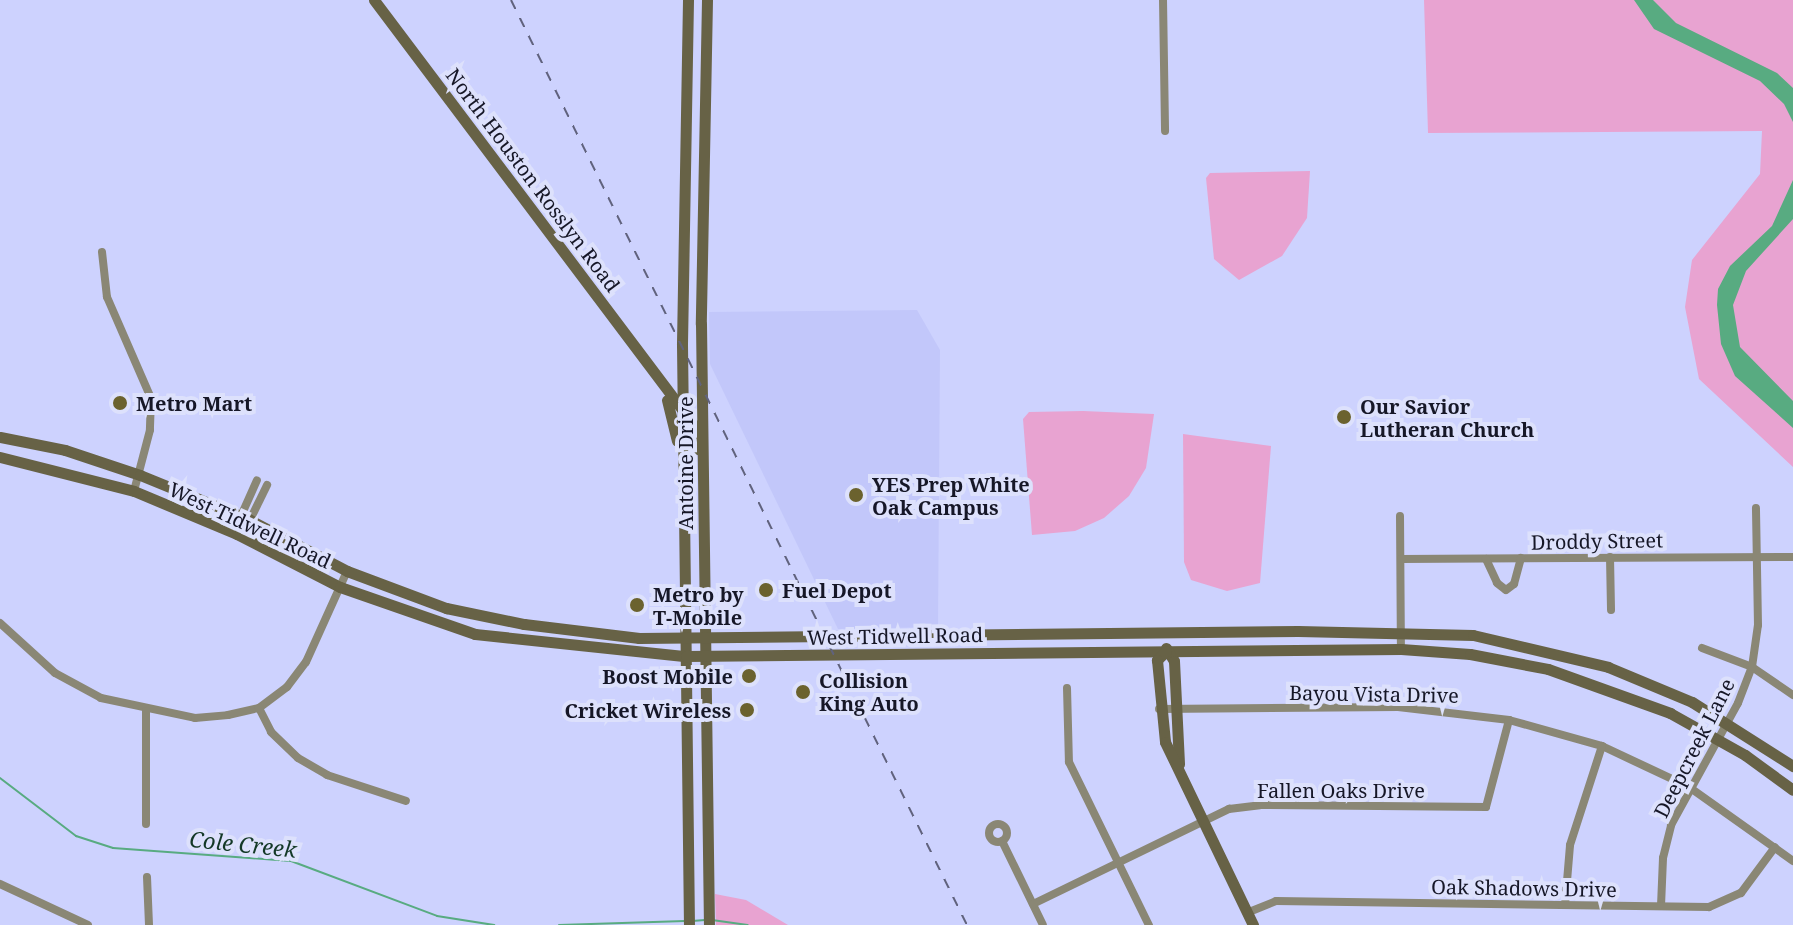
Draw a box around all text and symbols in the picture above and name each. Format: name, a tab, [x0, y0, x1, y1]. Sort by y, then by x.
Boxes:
street label: North Houston Rosslyn Road	[441, 64, 625, 296]
place label: Metro Mart	[136, 391, 252, 415]
marker: Metro Mart	[111, 394, 129, 412]
place label: Our Savior Lutheran Church	[1360, 394, 1534, 441]
street label: Antoine Drive	[673, 396, 697, 530]
marker: Our Savior Lutheran Church	[1335, 408, 1353, 426]
place label: YES Prep White Oak Campus	[872, 472, 1030, 519]
street label: West Tidwell Road	[165, 477, 335, 573]
marker: YES Prep White Oak Campus	[847, 486, 865, 504]
street label: Droddy Street	[1531, 528, 1663, 554]
place label: Fuel Depot	[782, 578, 891, 602]
marker: Fuel Depot	[757, 581, 775, 599]
place label: Metro by T-Mobile	[653, 582, 744, 629]
marker: Metro by T-Mobile	[628, 596, 646, 614]
street label: West Tidwell Road	[807, 622, 983, 650]
place label: Boost Mobile	[602, 664, 733, 688]
marker: Boost Mobile	[740, 667, 758, 685]
place label: Collision King Auto	[819, 668, 919, 715]
street label: Deepcreek Lane	[1649, 674, 1739, 822]
street label: Bayou Vista Drive	[1289, 681, 1459, 707]
marker: Collision King Auto	[794, 683, 812, 701]
place label: Cricket Wireless	[565, 698, 731, 722]
marker: Cricket Wireless	[738, 701, 756, 719]
street label: Fallen Oaks Drive	[1257, 778, 1425, 802]
water label: Cole Creek	[188, 825, 298, 863]
street label: Oak Shadows Drive	[1431, 874, 1617, 902]

